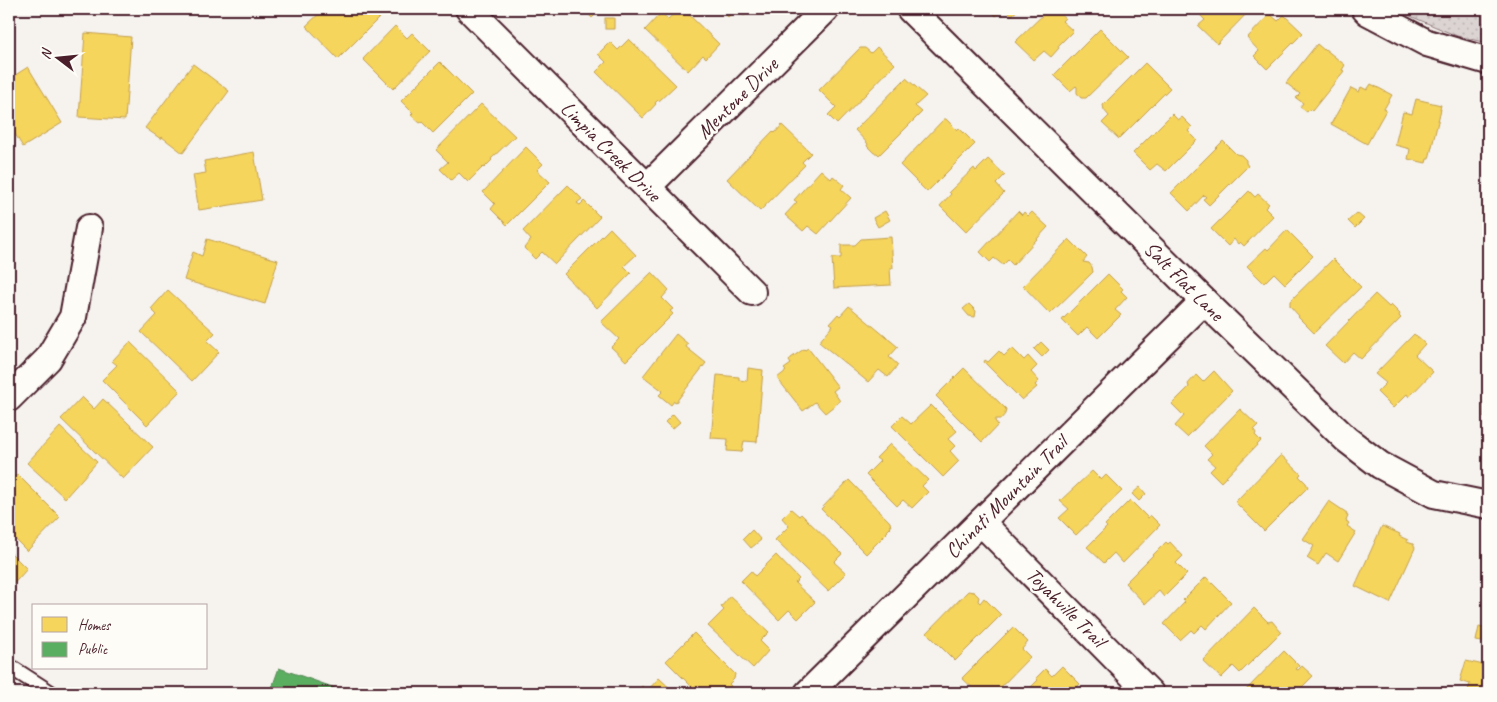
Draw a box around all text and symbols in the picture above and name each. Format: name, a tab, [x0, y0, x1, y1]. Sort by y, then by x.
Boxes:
north arrow	[32, 32, 82, 82]
text: N	[37, 46, 56, 61]
street label: Mentone Drive	[691, 51, 784, 144]
street label: Limpia Creek Drive	[555, 95, 668, 208]
street label: Salt Flat Lane	[1139, 236, 1231, 328]
street label: Chinati Mountain Trail	[939, 428, 1075, 564]
street label: Toyahville Trail	[1021, 562, 1114, 655]
legend	[32, 604, 208, 670]
text: Homes	[78, 616, 112, 635]
text: Public	[78, 640, 108, 659]

